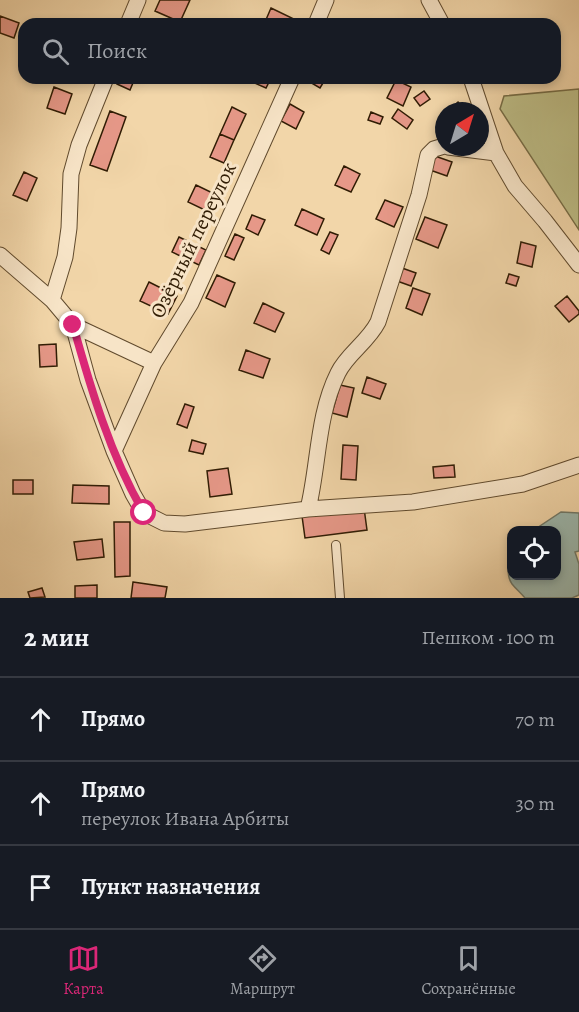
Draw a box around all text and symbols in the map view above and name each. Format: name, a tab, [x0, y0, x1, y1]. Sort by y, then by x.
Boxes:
search box	[18, 18, 561, 84]
icon: search	[39, 35, 72, 68]
text: Поиск	[87, 36, 147, 66]
north arrow	[435, 102, 489, 156]
street label: Озёрный переулок	[143, 157, 243, 323]
route end	[59, 311, 85, 337]
route start	[130, 499, 156, 525]
map controls	[507, 526, 561, 580]
button: locate	[507, 526, 561, 580]
text: 2 мин	[24, 620, 89, 655]
text: Пешком · 100 m	[422, 624, 555, 651]
icon: ahead	[24, 703, 57, 736]
text: Прямо	[81, 704, 145, 734]
text: 70 m	[515, 706, 555, 733]
text: Прямо	[81, 775, 145, 805]
icon: ahead	[24, 787, 57, 820]
text: 30 m	[515, 790, 555, 817]
text: переулок Ивана Арбиты	[81, 805, 289, 832]
icon: arrive	[24, 871, 57, 904]
text: Пункт назначения	[81, 872, 260, 902]
tab: Карта	[63, 942, 104, 1000]
tab: Маршрут	[230, 942, 295, 1000]
tab: Сохранённые	[421, 942, 516, 1000]

